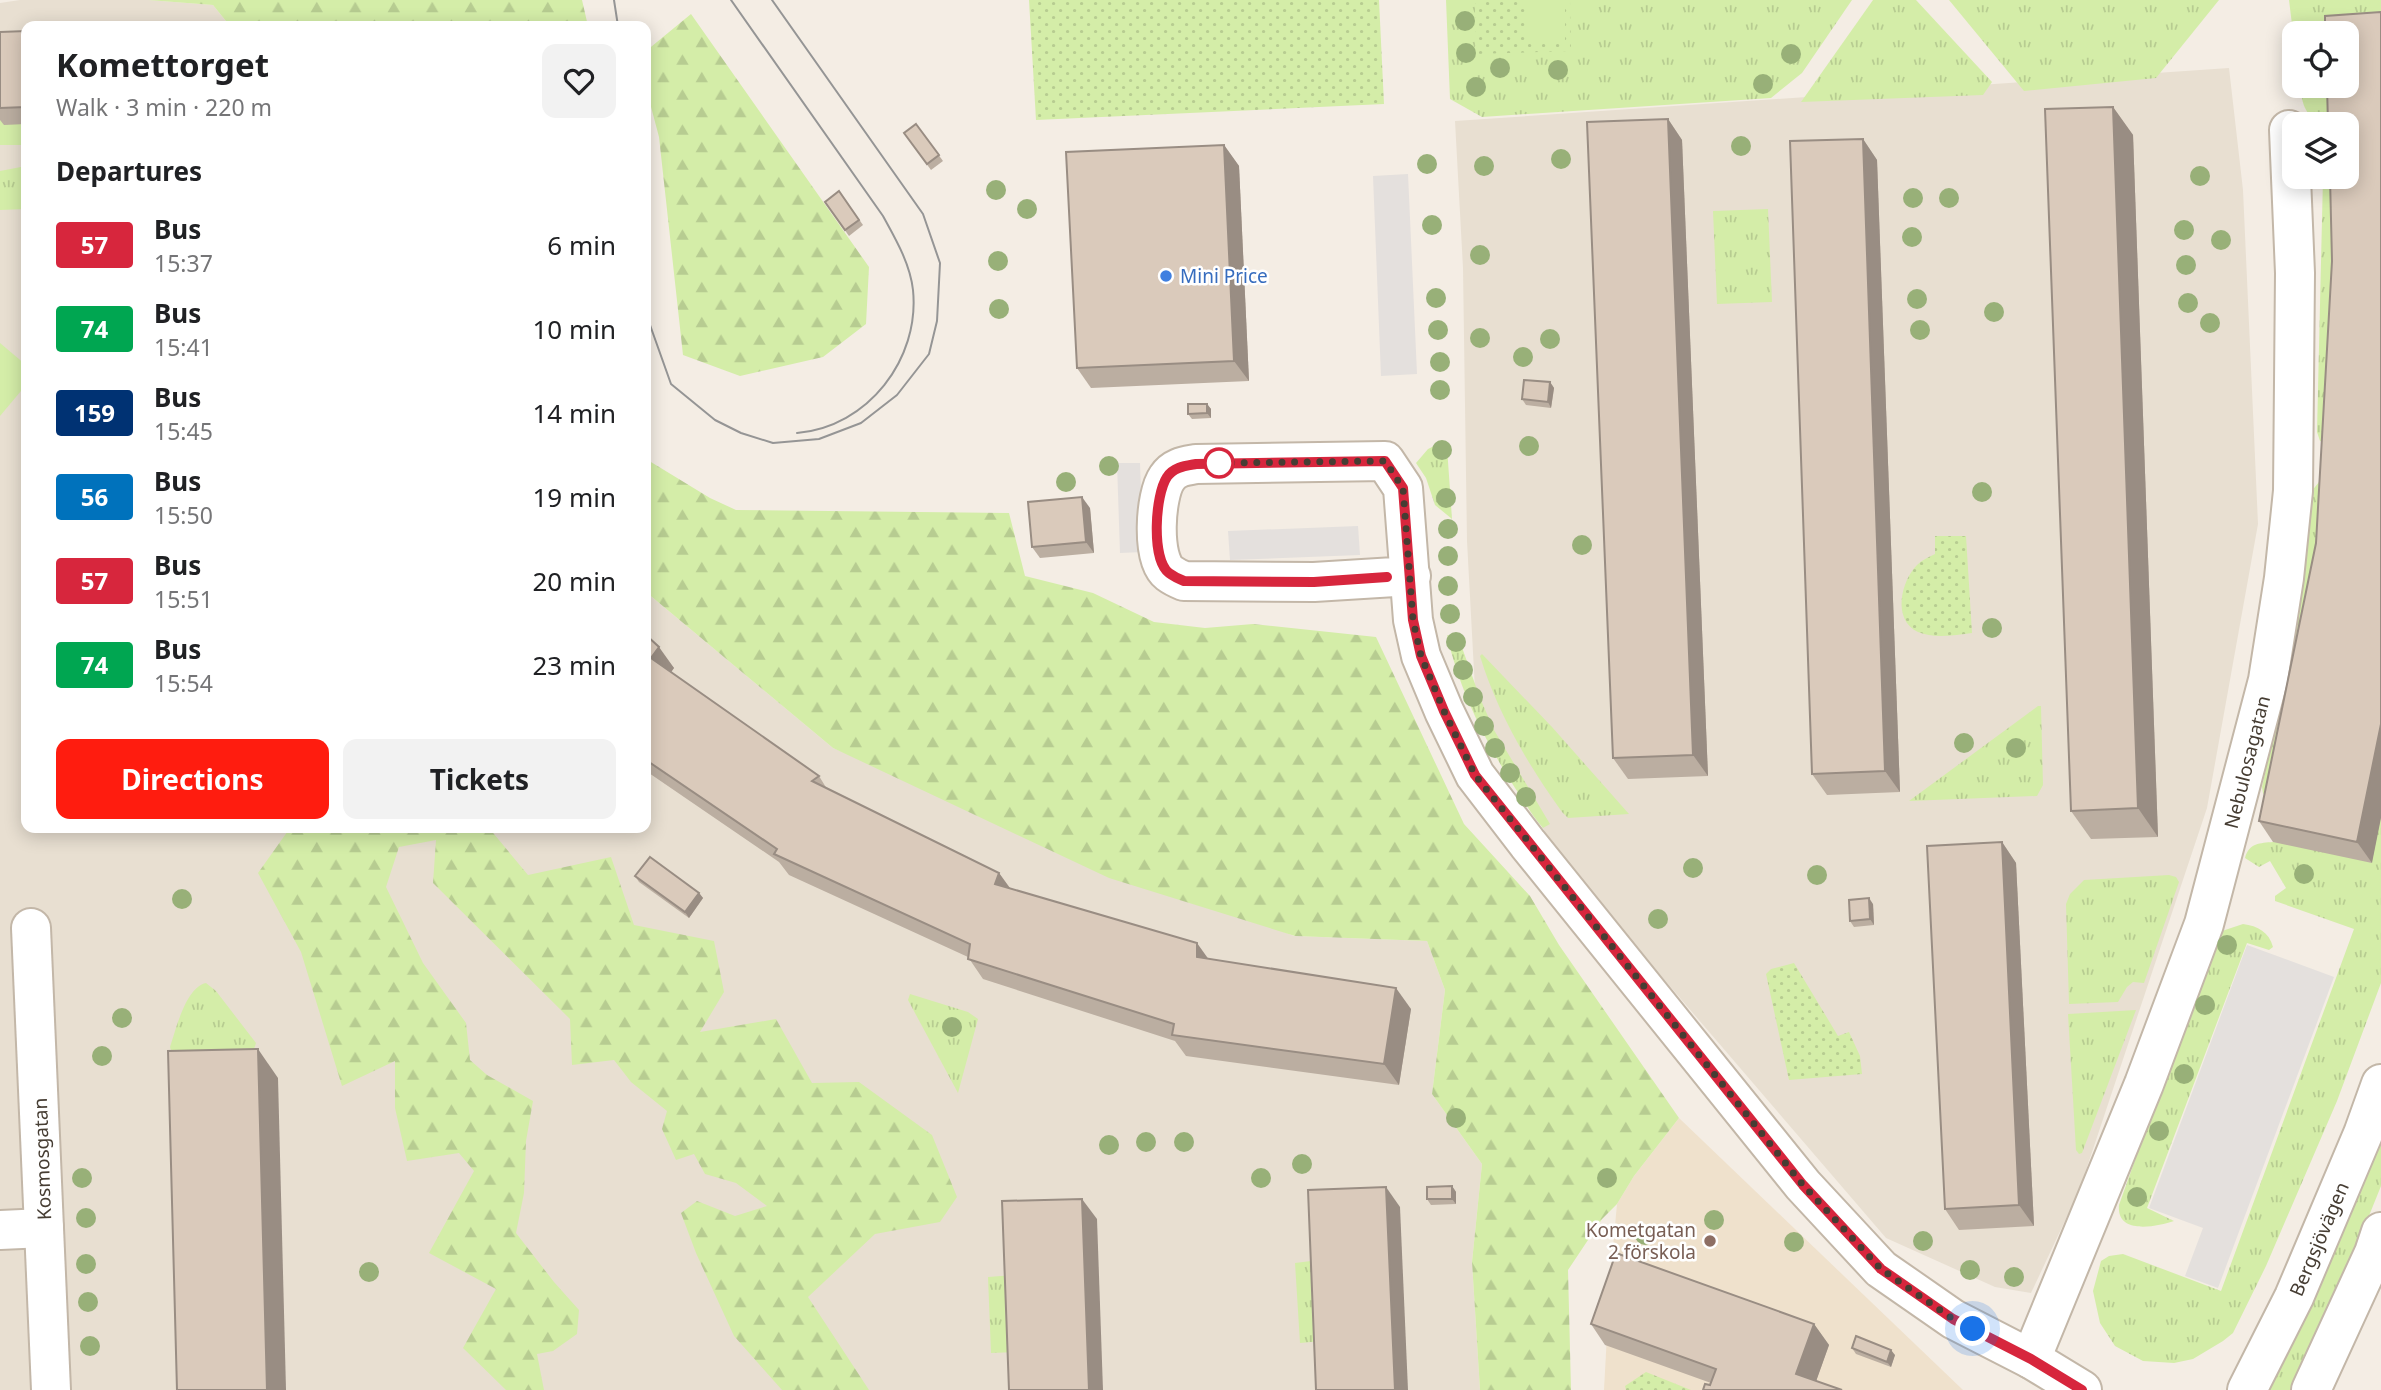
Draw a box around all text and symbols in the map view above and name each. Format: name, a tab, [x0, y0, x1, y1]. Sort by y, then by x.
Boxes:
map controls	[2282, 21, 2359, 189]
button: locate	[2282, 21, 2359, 98]
text: Komettorget	[56, 42, 269, 87]
button: heart	[542, 44, 616, 118]
text: Walk · 3 min · 220 m	[56, 91, 272, 123]
button: layers	[2282, 112, 2359, 189]
text: Departures	[56, 153, 202, 189]
text: Bus	[154, 211, 201, 247]
text: 6 min	[547, 227, 616, 263]
text: 57	[81, 228, 108, 261]
text: 15:37	[154, 247, 213, 279]
place label: Mini Price	[1180, 263, 1268, 289]
marker: Mini Price	[1158, 268, 1174, 284]
text: Bus	[154, 295, 201, 331]
text: 10 min	[532, 311, 616, 347]
text: 74	[81, 312, 108, 345]
text: 15:41	[154, 331, 213, 363]
text: Bus	[154, 379, 201, 415]
text: 14 min	[532, 395, 616, 431]
text: 159	[74, 396, 115, 429]
text: 15:45	[154, 415, 213, 447]
unlabelled marker	[1204, 448, 1234, 478]
text: Bus	[154, 463, 201, 499]
text: 19 min	[532, 479, 616, 515]
text: 56	[81, 480, 108, 513]
text: 15:50	[154, 499, 213, 531]
text: Bus	[154, 547, 201, 583]
text: 20 min	[532, 563, 616, 599]
text: 57	[81, 564, 108, 597]
text: 15:51	[154, 583, 213, 615]
text: Bus	[154, 631, 201, 667]
text: 23 min	[532, 647, 616, 683]
text: 74	[81, 648, 108, 681]
text: 15:54	[154, 667, 213, 699]
street label: Nebulosagatan	[2218, 693, 2276, 831]
button: Directions	[56, 739, 329, 819]
button: Tickets	[343, 739, 616, 819]
street label: Kosmosgatan	[27, 1097, 57, 1221]
street label: Bergsjövägen	[2283, 1178, 2355, 1300]
place label: Kometgatan 2 förskola	[1586, 1217, 1696, 1265]
marker: Kometgatan 2 förskola	[1702, 1233, 1718, 1249]
your location	[1955, 1311, 1990, 1346]

